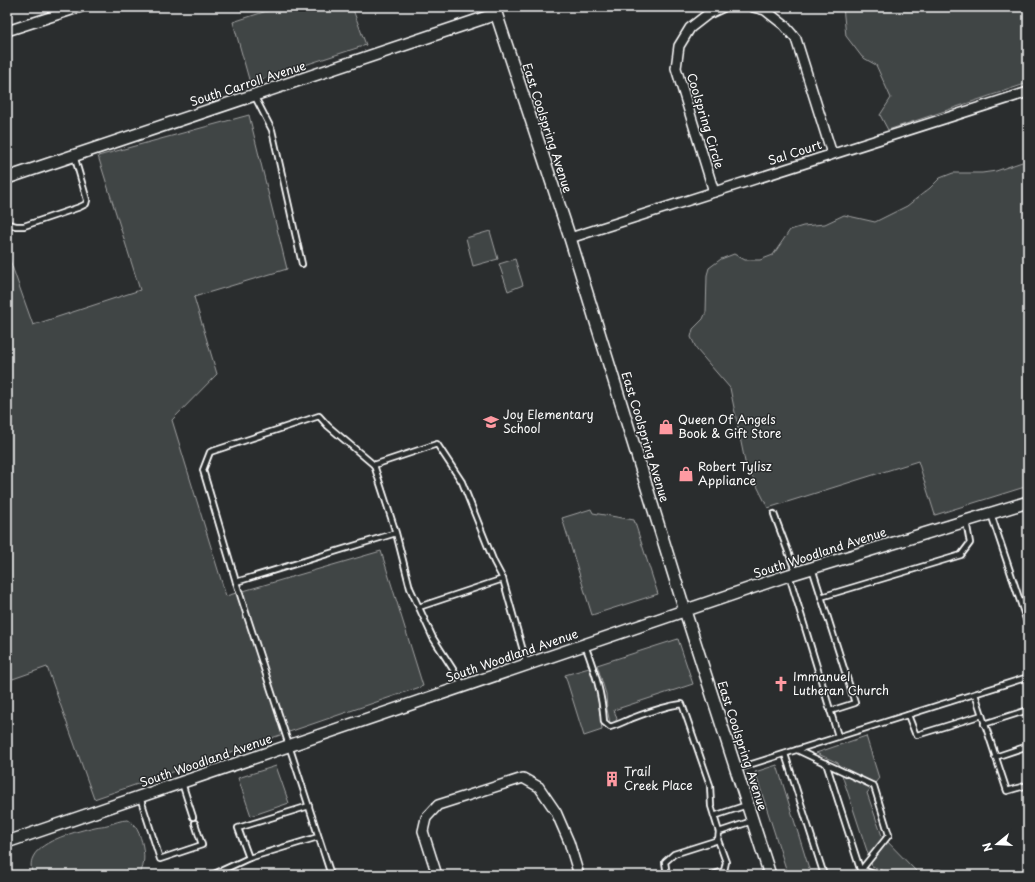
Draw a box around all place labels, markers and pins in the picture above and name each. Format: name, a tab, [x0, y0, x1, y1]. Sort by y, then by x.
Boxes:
place label: Joy Elementary School	[503, 405, 594, 437]
place label: Queen Of Angels Book & Gift Store	[678, 410, 781, 442]
school or university icon: Joy Elementary School	[482, 413, 500, 431]
shop icon: Queen Of Angels Book & Gift Store	[657, 418, 675, 436]
place label: Robert Tylisz Appliance	[698, 457, 772, 489]
shop icon: Robert Tylisz Appliance	[677, 465, 695, 483]
place label: Immanuel Lutheran Church	[793, 667, 889, 699]
church icon: Immanuel Lutheran Church	[772, 675, 790, 693]
place label: Trail Creek Place	[624, 762, 693, 794]
building icon: Trail Creek Place	[603, 770, 621, 788]

